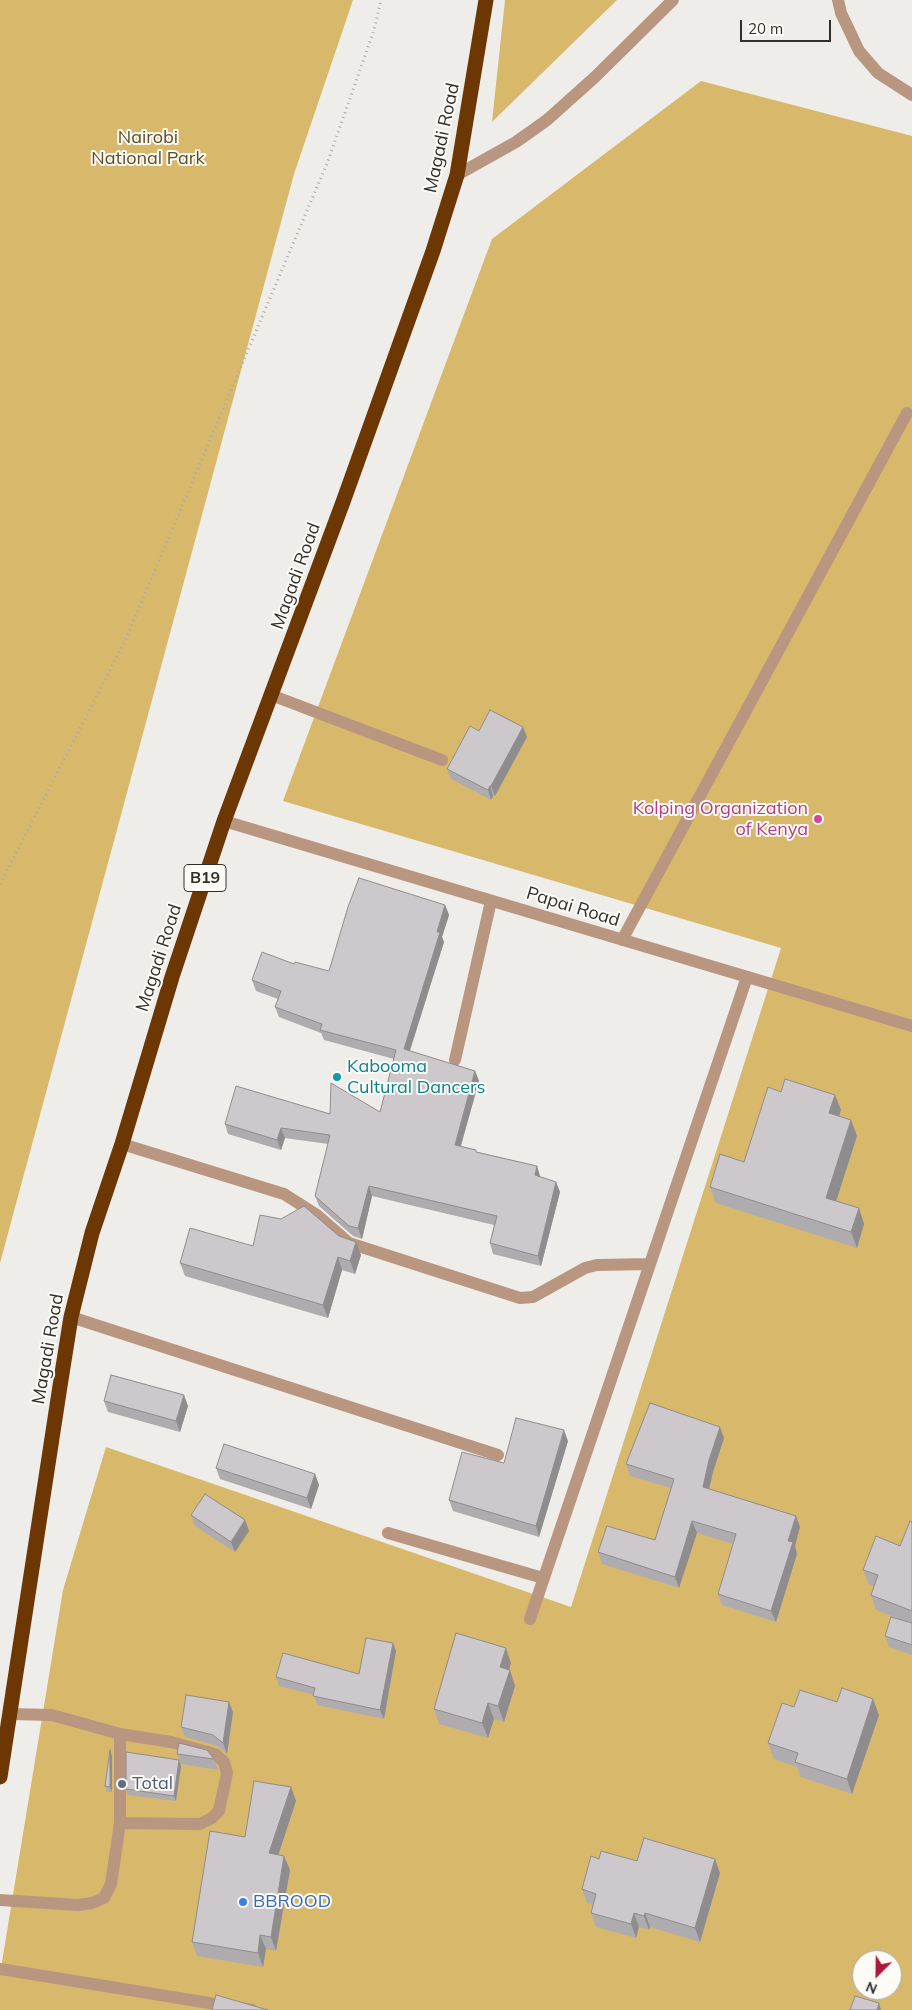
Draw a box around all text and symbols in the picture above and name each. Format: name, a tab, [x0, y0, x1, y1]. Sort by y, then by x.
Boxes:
scale bar	[742, 10, 833, 42]
text: 20 m	[748, 19, 783, 38]
street label: Magadi Road	[420, 81, 464, 195]
park label: Nairobi National Park	[91, 127, 205, 170]
street label: Magadi Road	[267, 520, 325, 632]
place label: Kolping Organization of Kenya	[633, 798, 808, 841]
marker: Kolping Organization of Kenya	[812, 813, 824, 825]
road number: B19	[184, 864, 226, 891]
street label: Papai Road	[524, 883, 622, 931]
street label: Magadi Road	[131, 901, 187, 1015]
place label: Kabooma Cultural Dancers	[347, 1056, 485, 1098]
marker: Kabooma Cultural Dancers	[331, 1071, 343, 1083]
street label: Magadi Road	[28, 1292, 68, 1406]
place label: Total	[132, 1773, 173, 1795]
marker: Total	[116, 1778, 128, 1790]
place label: BBROOD	[253, 1891, 331, 1913]
marker: BBROOD	[237, 1896, 249, 1908]
north arrow	[852, 1950, 902, 2000]
text: N	[863, 1978, 880, 1998]

